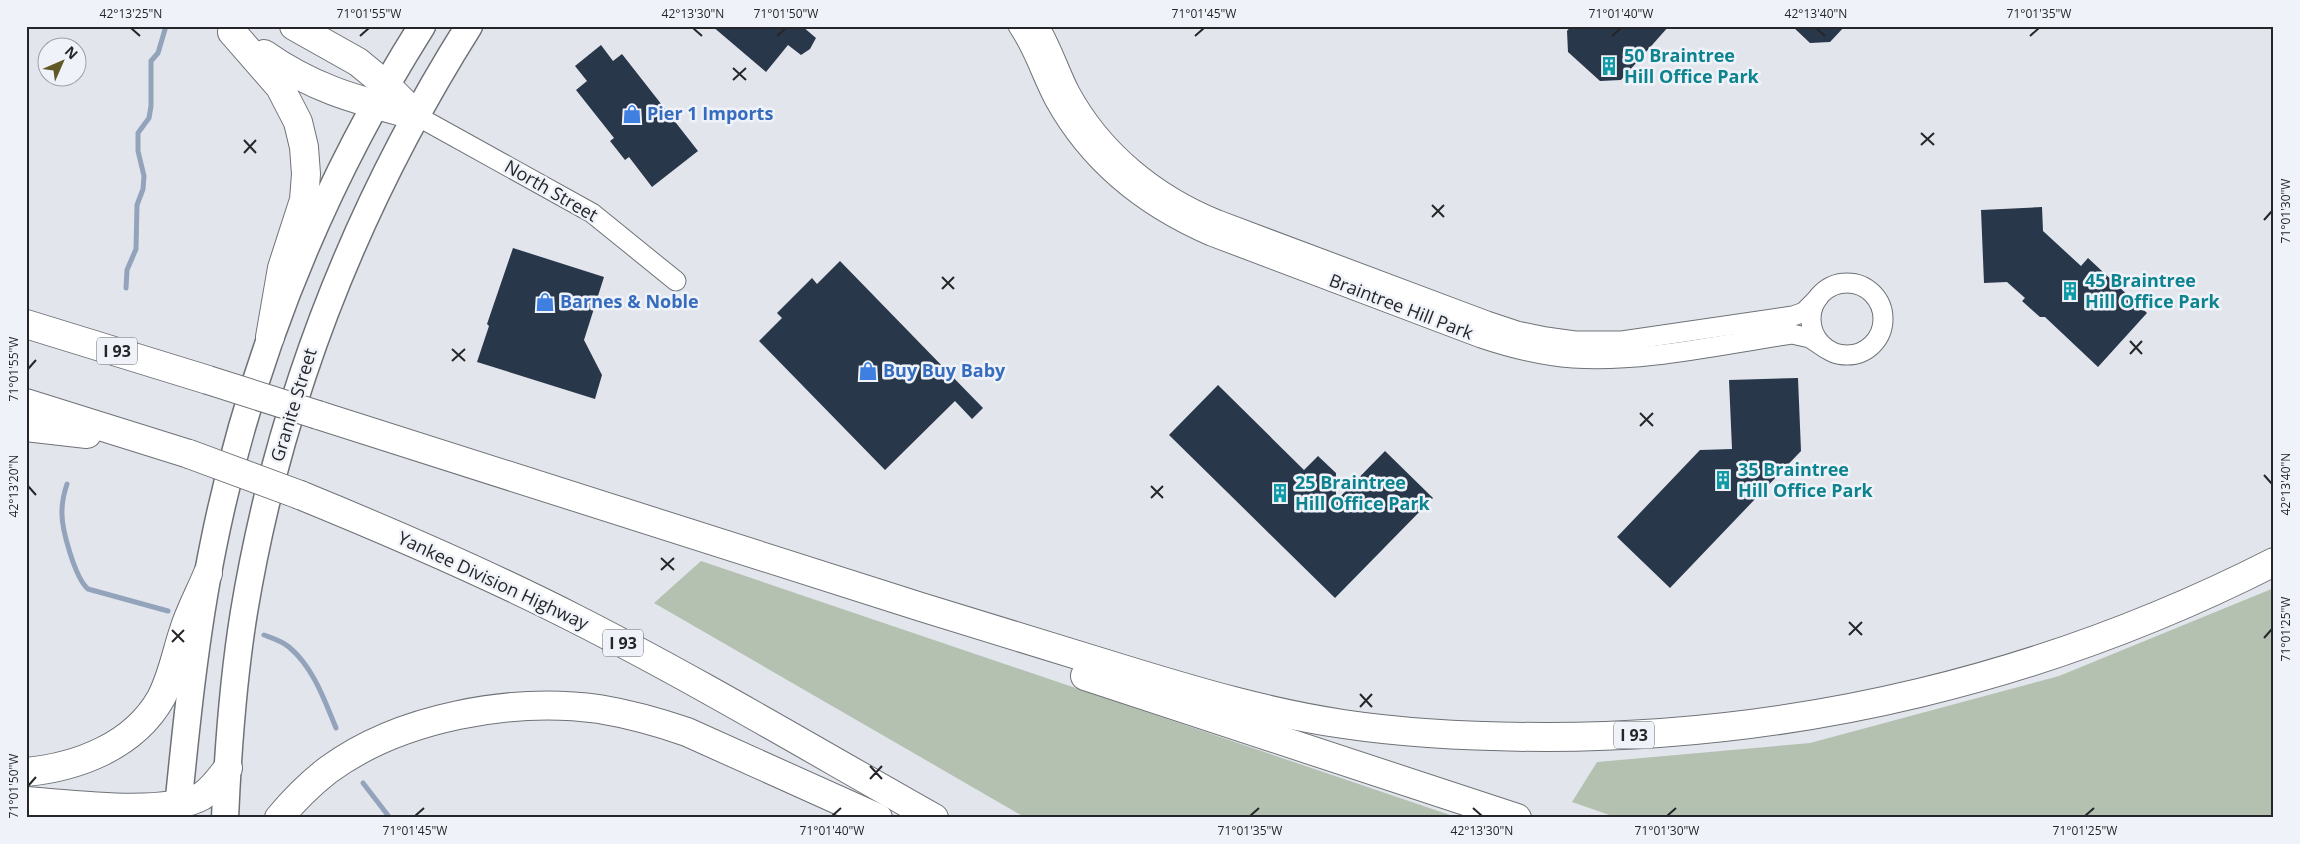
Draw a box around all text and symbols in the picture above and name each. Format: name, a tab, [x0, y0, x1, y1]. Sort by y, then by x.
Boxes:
text: 42°13'25"N	[100, 5, 162, 22]
text: 71°01'55"W	[337, 5, 401, 22]
text: 42°13'30"N	[662, 5, 724, 22]
text: 71°01'50"W	[754, 5, 818, 22]
text: 71°01'45"W	[1172, 5, 1236, 22]
text: 71°01'40"W	[1589, 5, 1653, 22]
text: 42°13'40"N	[1785, 5, 1847, 22]
text: 71°01'35"W	[2007, 5, 2071, 22]
north arrow	[38, 38, 88, 88]
text: N	[61, 42, 82, 63]
place label: 50 Braintree Hill Office Park	[1624, 43, 1760, 88]
building icon: 50 Braintree Hill Office Park	[1598, 55, 1620, 77]
place label: Pier 1 Imports	[647, 101, 773, 125]
shop icon: Pier 1 Imports	[621, 103, 643, 125]
street label: North Street	[500, 154, 603, 227]
text: 71°01'30"W	[2277, 179, 2294, 243]
street label: Braintree Hill Park	[1326, 268, 1477, 345]
place label: 45 Braintree Hill Office Park	[2085, 268, 2221, 313]
building icon: 45 Braintree Hill Office Park	[2059, 280, 2081, 302]
place label: Barnes & Noble	[560, 289, 699, 313]
shop icon: Barnes & Noble	[534, 291, 556, 313]
text: 71°01'55"W	[5, 337, 22, 401]
road number: I 93	[97, 338, 137, 364]
street label: Granite Street	[264, 345, 322, 464]
place label: Buy Buy Baby	[883, 358, 1006, 382]
shop icon: Buy Buy Baby	[857, 360, 879, 382]
text: 42°13'40"N	[2277, 453, 2294, 515]
text: 42°13'20"N	[5, 455, 22, 517]
place label: 35 Braintree Hill Office Park	[1738, 457, 1874, 502]
building icon: 35 Braintree Hill Office Park	[1712, 469, 1734, 491]
place label: 25 Braintree Hill Office Park	[1295, 470, 1431, 515]
building icon: 25 Braintree Hill Office Park	[1269, 482, 1291, 504]
street label: Yankee Division Highway	[394, 525, 594, 635]
text: 71°01'25"W	[2277, 597, 2294, 661]
road number: I 93	[603, 630, 643, 656]
road number: I 93	[1614, 722, 1654, 748]
text: 71°01'50"W	[5, 754, 22, 818]
text: 71°01'45"W	[383, 822, 447, 839]
text: 71°01'40"W	[800, 822, 864, 839]
text: 71°01'35"W	[1218, 822, 1282, 839]
text: 42°13'30"N	[1451, 822, 1513, 839]
text: 71°01'30"W	[1635, 822, 1699, 839]
text: 71°01'25"W	[2053, 822, 2117, 839]

